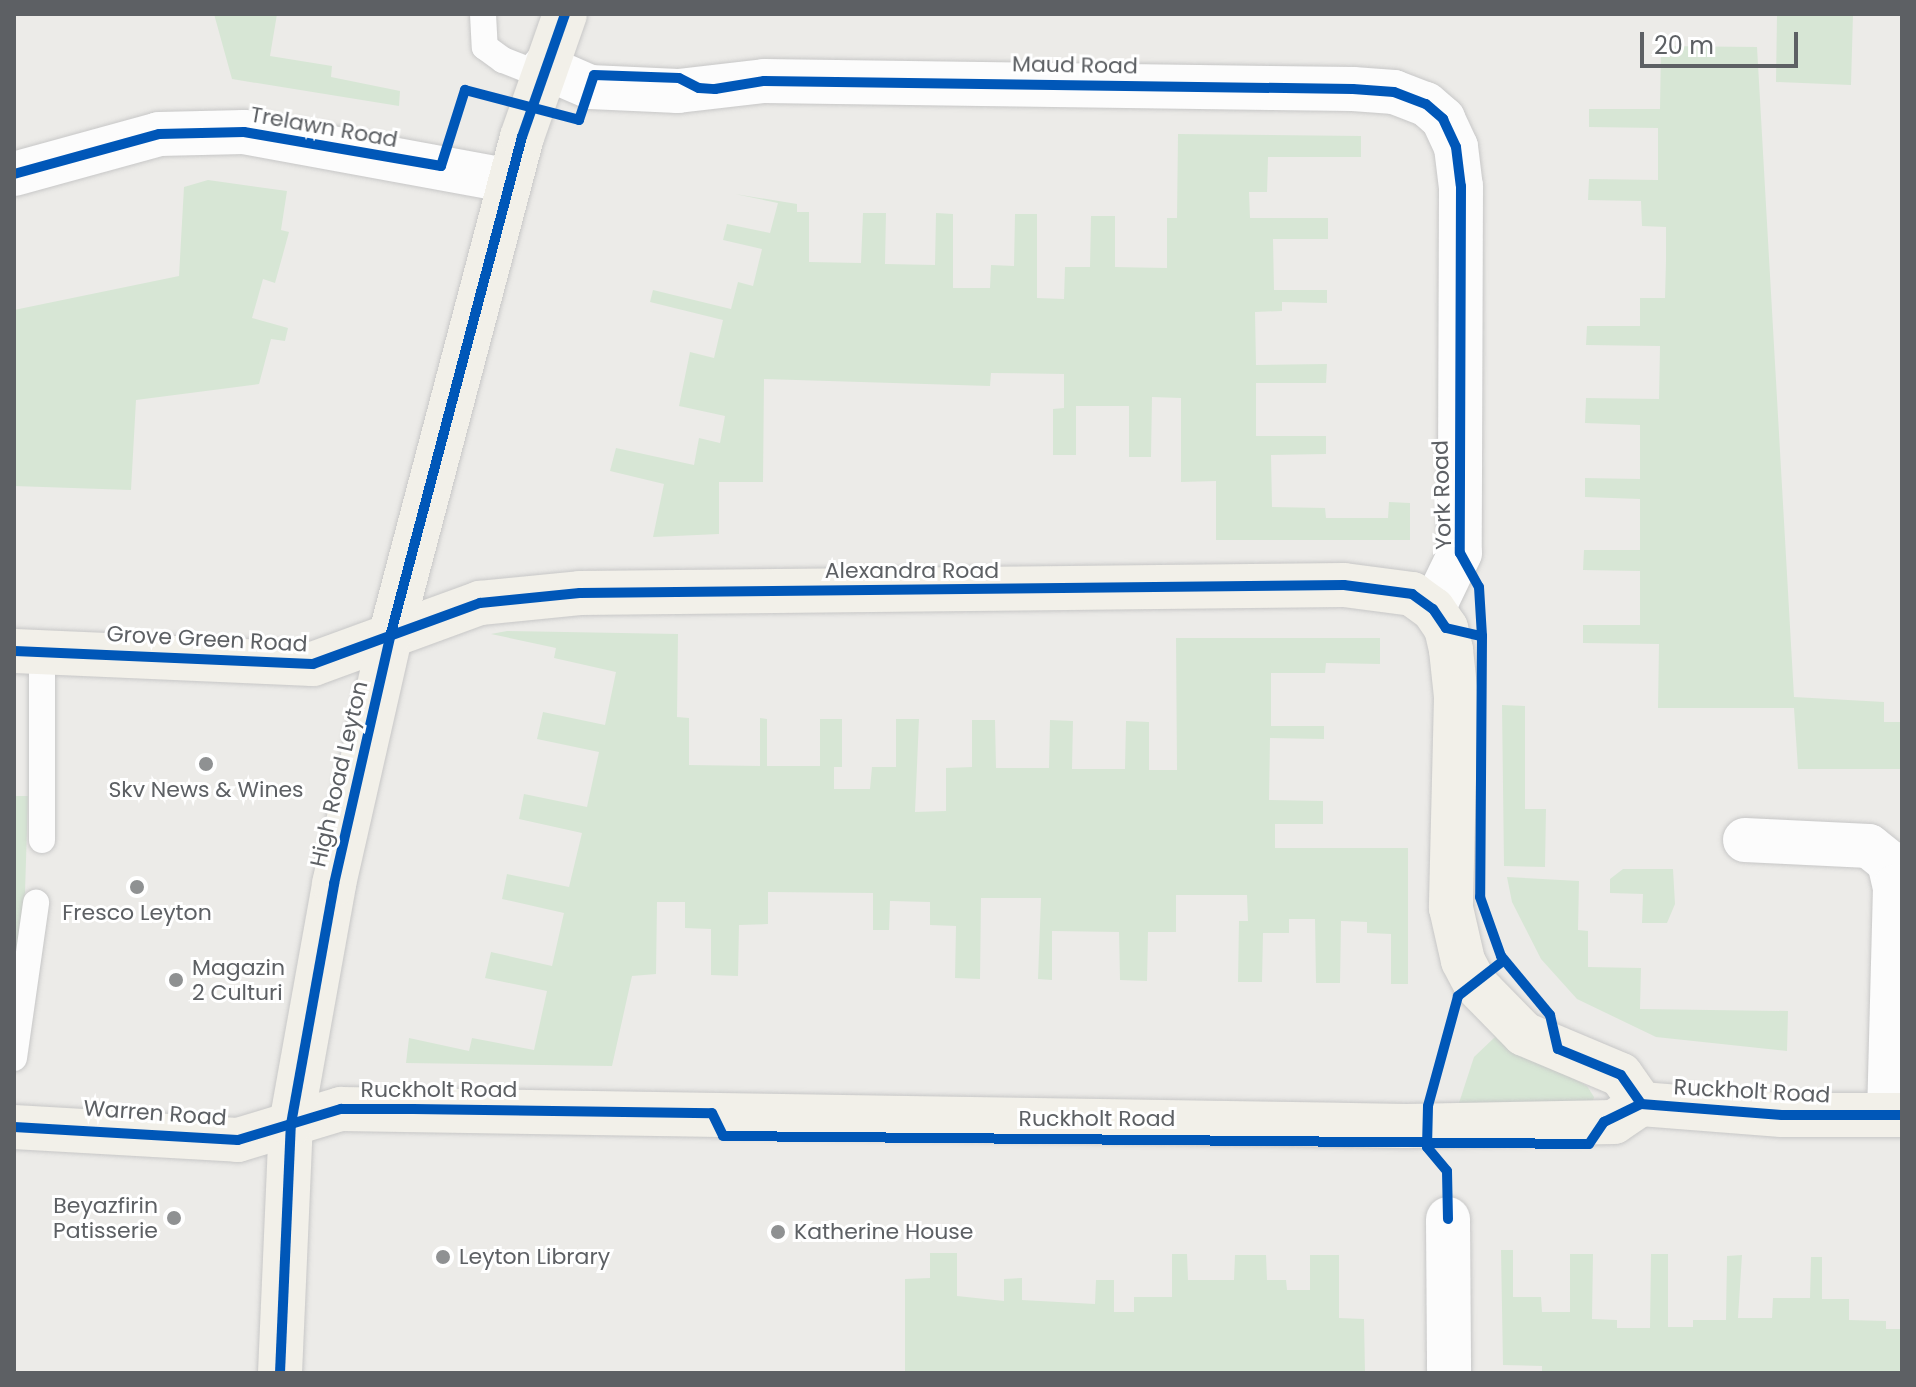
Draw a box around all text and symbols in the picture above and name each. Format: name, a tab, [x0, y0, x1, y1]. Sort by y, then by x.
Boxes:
scale bar	[1644, 16, 1802, 66]
text: 20 m	[1654, 29, 1714, 62]
street label: Maud Road	[1012, 51, 1138, 79]
street label: Trelawn Road	[248, 101, 400, 153]
street label: York Road	[1427, 440, 1457, 550]
street label: Alexandra Road	[825, 558, 999, 584]
street label: Grove Green Road	[106, 621, 308, 657]
street label: High Road Leyton	[305, 678, 373, 870]
marker: Skv News & Wines	[197, 755, 215, 773]
place label: Skv News & Wines	[108, 777, 304, 803]
marker: Fresco Leyton	[128, 878, 146, 896]
place label: Fresco Leyton	[62, 900, 212, 926]
place label: Magazin 2 Culturi	[192, 954, 285, 1006]
marker: Magazin 2 Culturi	[167, 971, 185, 989]
street label: Ruckholt Road	[1673, 1074, 1831, 1108]
street label: Ruckholt Road	[361, 1077, 517, 1103]
street label: Warren Road	[82, 1095, 228, 1131]
street label: Ruckholt Road	[1019, 1106, 1175, 1132]
place label: Beyazfirin Patisserie	[53, 1192, 158, 1244]
marker: Beyazfirin Patisserie	[165, 1209, 183, 1227]
place label: Katherine House	[794, 1219, 973, 1245]
marker: Katherine House	[769, 1223, 787, 1241]
place label: Leyton Library	[459, 1244, 610, 1270]
marker: Leyton Library	[434, 1248, 452, 1266]

